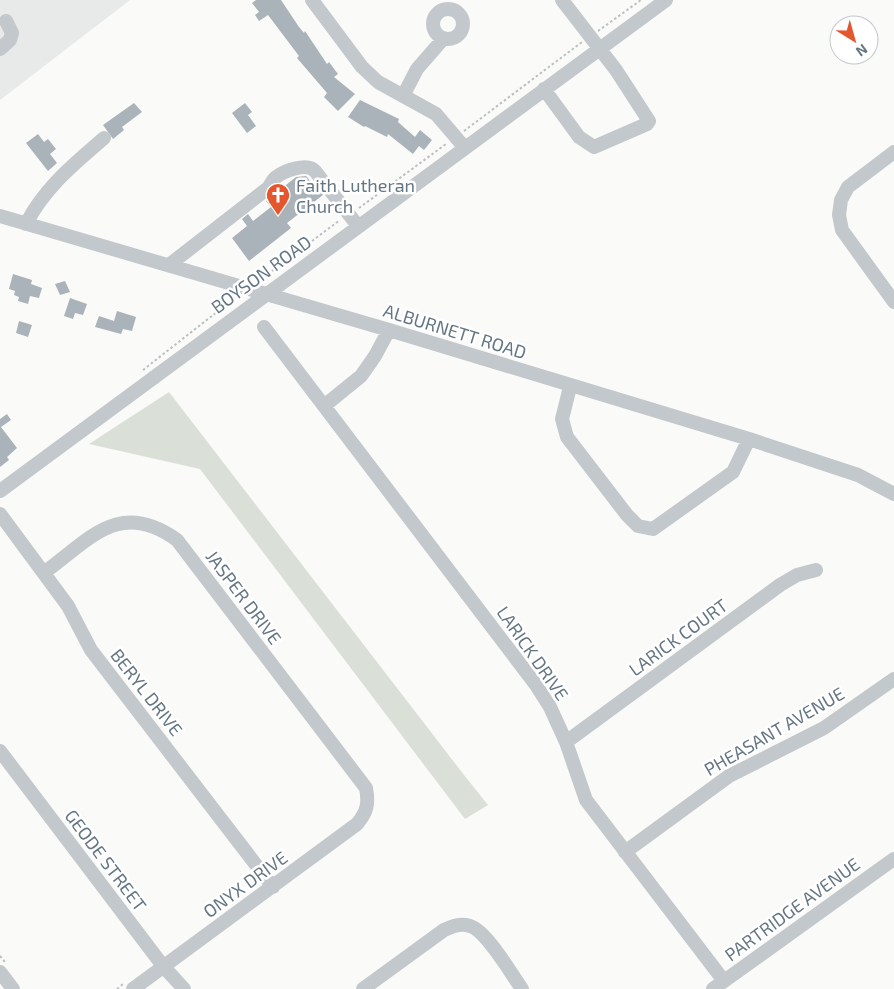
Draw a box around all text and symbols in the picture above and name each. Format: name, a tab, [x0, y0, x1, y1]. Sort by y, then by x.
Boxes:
north arrow	[829, 15, 879, 65]
text: N	[853, 41, 871, 61]
place label: Faith Lutheran Church	[296, 174, 415, 217]
church icon: Faith Lutheran Church	[265, 182, 291, 216]
street label: BOYSON ROAD	[207, 230, 315, 318]
street label: ALBURNETT ROAD	[381, 299, 529, 363]
street label: JASPER DRIVE	[201, 546, 287, 648]
street label: LARICK COURT	[624, 594, 732, 680]
street label: LARICK DRIVE	[492, 602, 574, 704]
street label: BERYL DRIVE	[106, 644, 188, 740]
street label: PHEASANT AVENUE	[700, 682, 848, 780]
street label: GEODE STREET	[61, 805, 152, 916]
street label: ONYX DRIVE	[199, 846, 291, 922]
street label: PARTRIDGE AVENUE	[720, 853, 864, 965]

